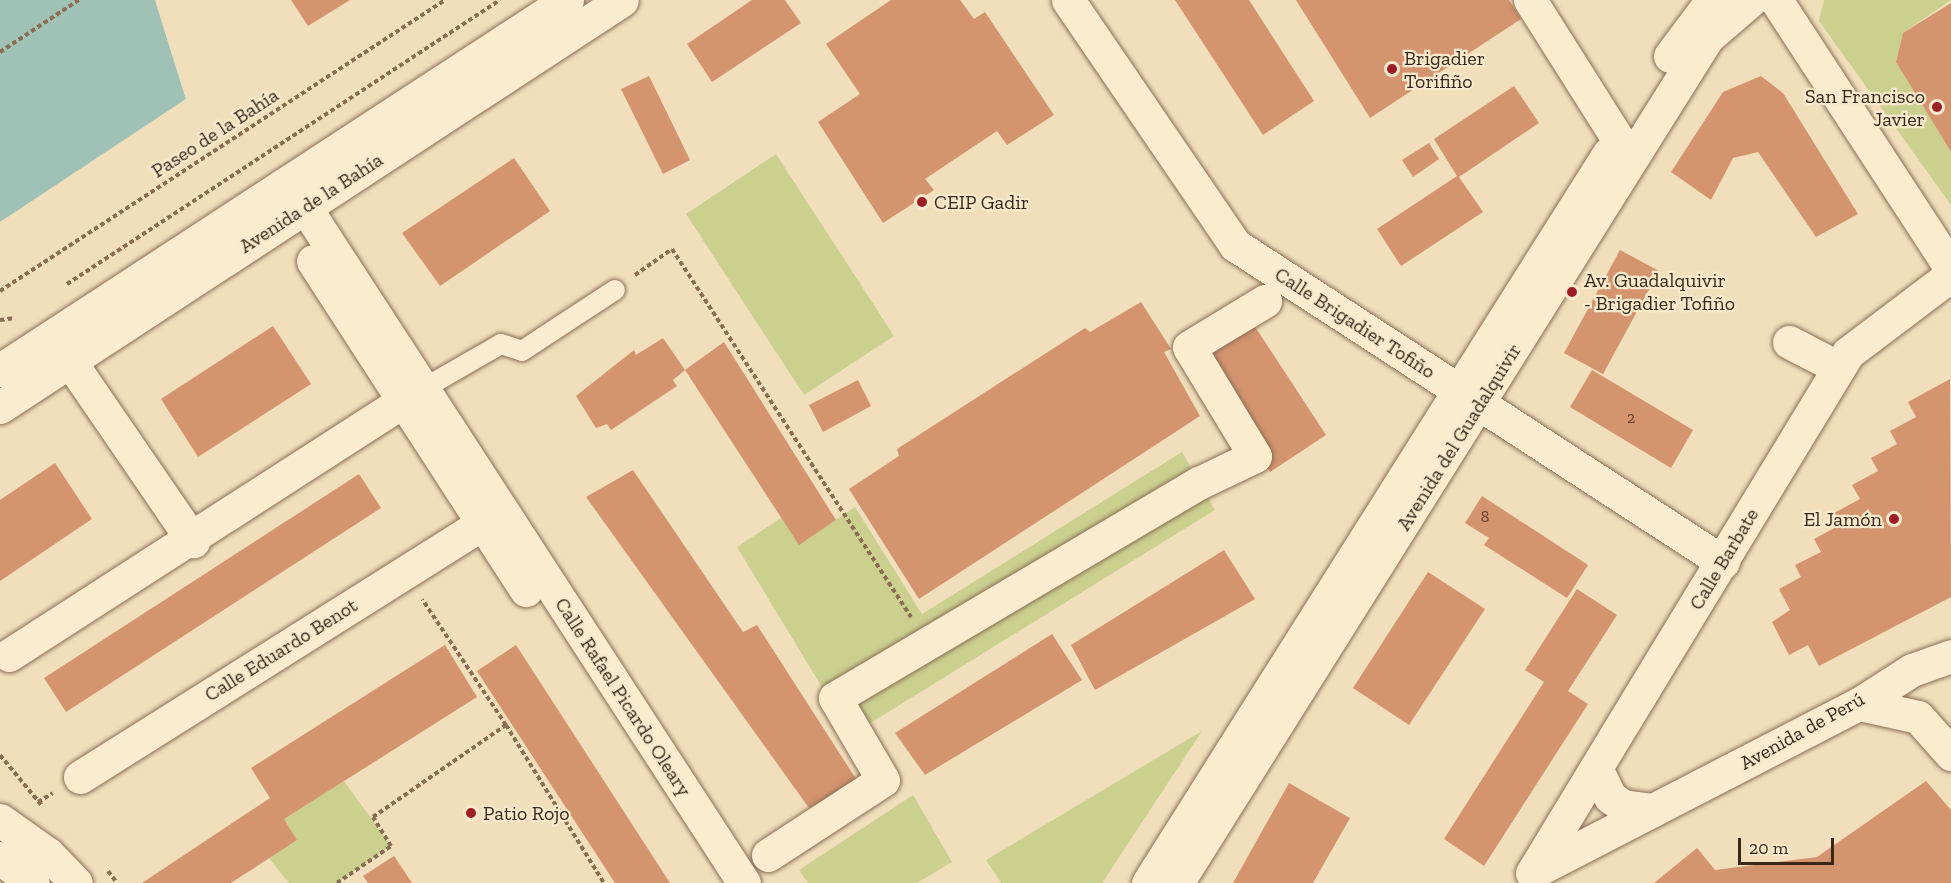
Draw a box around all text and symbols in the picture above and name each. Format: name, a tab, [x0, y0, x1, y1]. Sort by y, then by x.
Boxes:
place label: Brigadier Torifiño	[1404, 46, 1485, 93]
marker: Brigadier Torifiño	[1385, 62, 1399, 76]
street label: Paseo de la Bahía	[147, 83, 283, 183]
place label: San Francisco Javier	[1805, 84, 1925, 131]
marker: San Francisco Javier	[1930, 100, 1944, 114]
street label: Avenida de la Bahía	[235, 148, 387, 258]
place label: CEIP Gadir	[934, 190, 1030, 214]
marker: CEIP Gadir	[915, 195, 929, 209]
street label: Calle Brigadier Tofiño	[1270, 262, 1440, 384]
place label: Av. Guadalquivir - Brigadier Tofiño	[1584, 268, 1736, 315]
marker: Av. Guadalquivir - Brigadier Tofiño	[1565, 285, 1579, 299]
street label: Avenida del Guadalquivir	[1392, 339, 1526, 535]
house number: 2	[1627, 408, 1635, 428]
street label: Calle Barbate	[1684, 504, 1764, 614]
house number: 8	[1481, 507, 1489, 527]
place label: El Jamón	[1803, 507, 1882, 531]
marker: El Jamón	[1887, 512, 1901, 526]
street label: Calle Eduardo Benot	[200, 593, 362, 707]
street label: Calle Rafael Picardo Oleary	[550, 593, 696, 801]
street label: Avenida de Perú	[1736, 687, 1868, 775]
place label: Patio Rojo	[483, 801, 569, 825]
marker: Patio Rojo	[464, 806, 478, 820]
scale bar	[1741, 826, 1837, 864]
text: 20 m	[1749, 837, 1788, 859]

